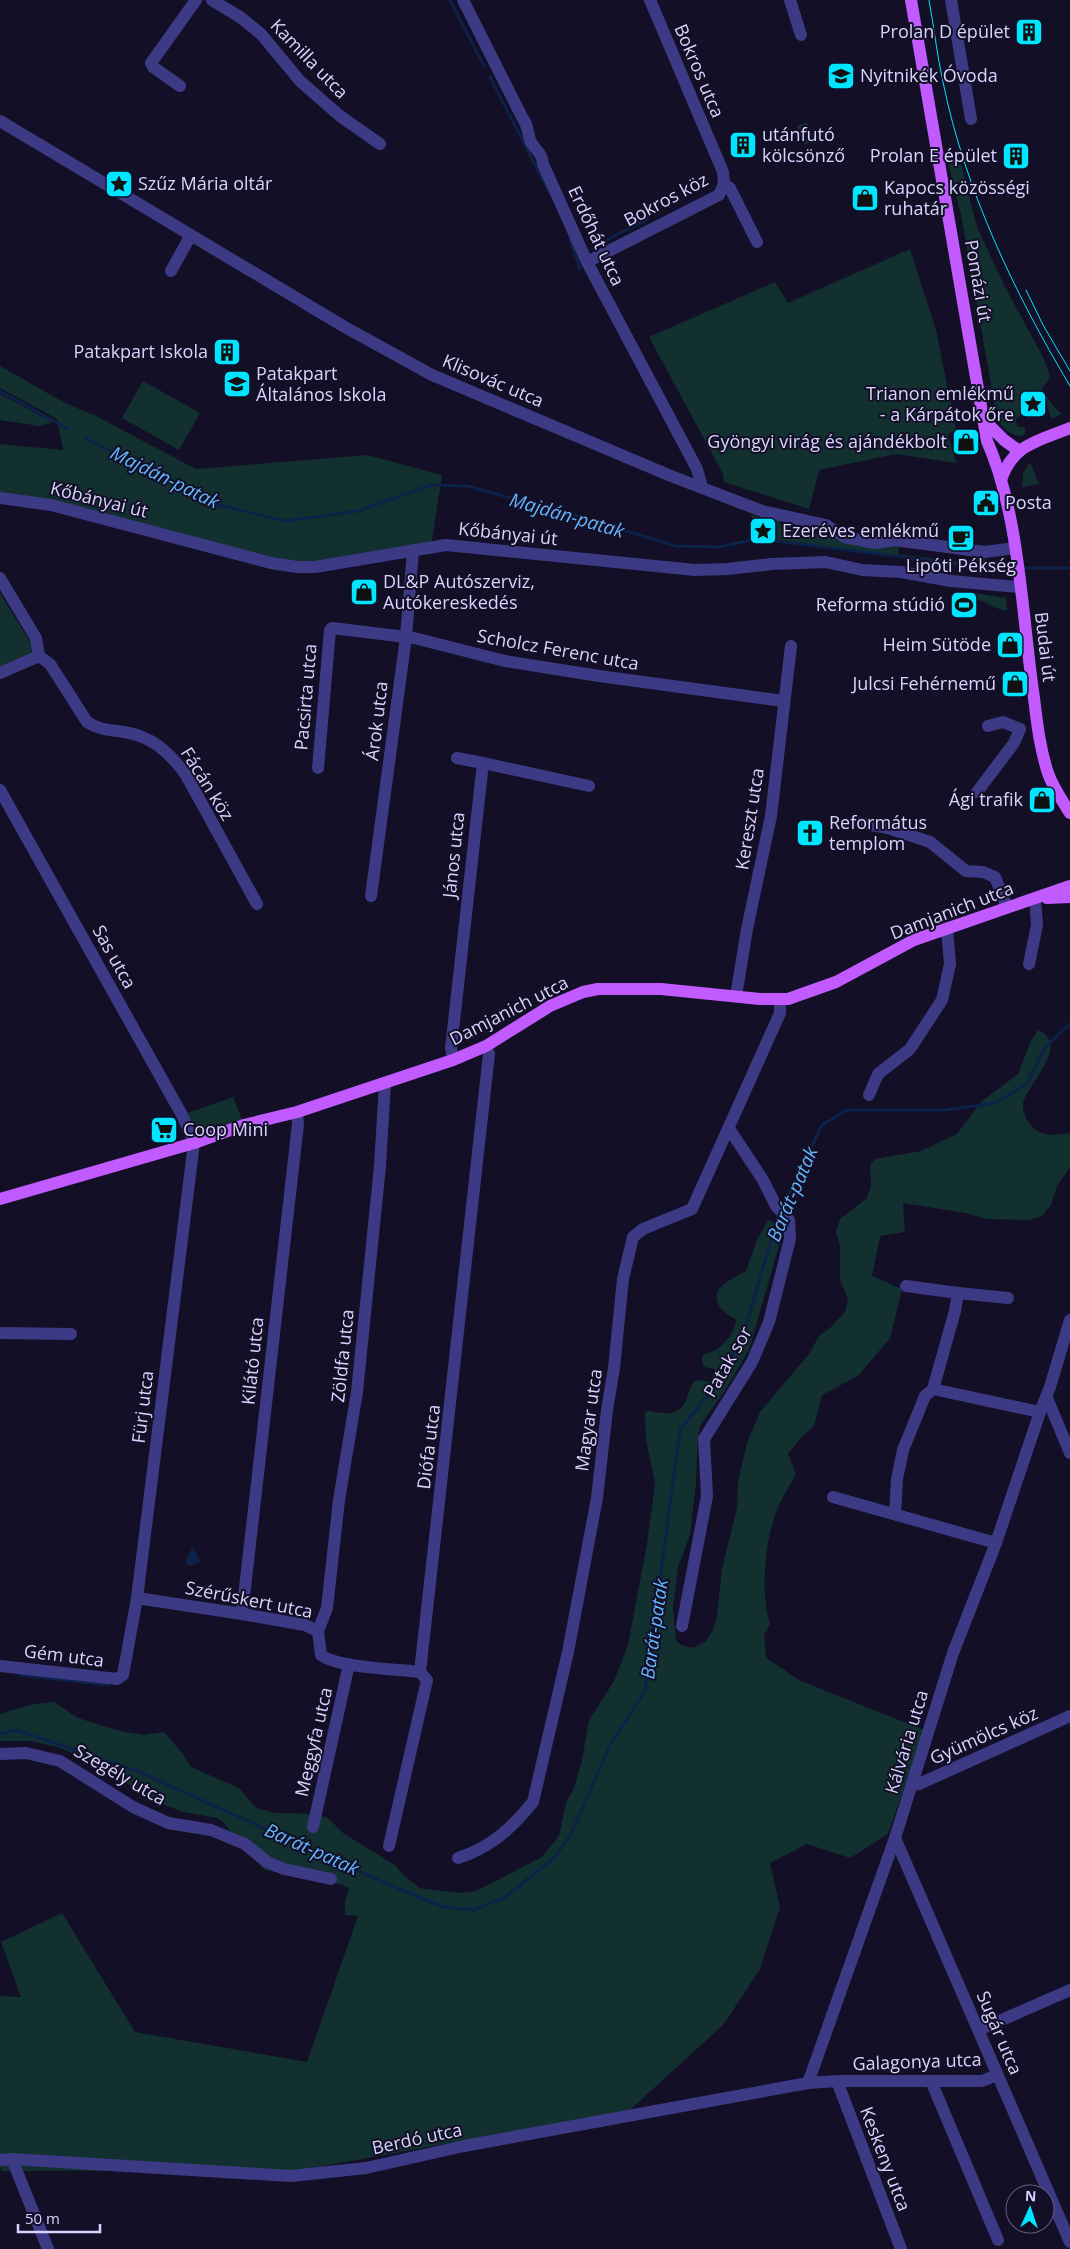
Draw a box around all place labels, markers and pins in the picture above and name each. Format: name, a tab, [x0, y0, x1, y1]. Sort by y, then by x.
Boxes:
building icon: Prolan D épület	[1014, 17, 1044, 47]
place label: Prolan D épület	[880, 19, 1010, 43]
school or university icon: Nyitnikék Óvoda	[826, 61, 856, 91]
place label: Nyitnikék Óvoda	[860, 63, 998, 87]
place label: utánfutó kölcsönző	[762, 122, 845, 167]
building icon: utánfutó kölcsönző	[728, 130, 758, 160]
building icon: Prolan E épület	[1001, 141, 1031, 171]
place label: Prolan E épület	[870, 143, 997, 167]
place icon: Szűz Mária oltár	[104, 169, 134, 199]
place label: Szűz Mária oltár	[138, 171, 273, 195]
place label: Kapocs közösségi ruhatár	[884, 175, 1030, 220]
shop icon: Kapocs közösségi ruhatár	[850, 183, 880, 213]
building icon: Patakpart Iskola	[212, 337, 242, 367]
place label: Patakpart Iskola	[73, 339, 208, 363]
place label: Patakpart Általános Iskola	[256, 361, 386, 406]
school or university icon: Patakpart Általános Iskola	[222, 369, 252, 399]
place label: Trianon emlékmű - a Kárpátok őre	[866, 381, 1014, 426]
place icon: Trianon emlékmű - a Kárpátok őre	[1018, 389, 1048, 419]
shop icon: Gyöngyi virág és ajándékbolt	[951, 427, 981, 457]
place label: Gyöngyi virág és ajándékbolt	[707, 429, 947, 453]
public building icon: Posta	[971, 488, 1001, 518]
place label: Posta	[1005, 490, 1052, 514]
place icon: Ezeréves emlékmű	[748, 516, 778, 546]
place label: Ezeréves emlékmű	[782, 518, 939, 542]
cafe icon: Lipóti Pékség	[946, 523, 976, 553]
place label: Lipóti Pékség	[906, 553, 1016, 577]
place label: DL&P Autószerviz, Autókereskedés	[383, 569, 535, 614]
shop icon: DL&P Autószerviz, Autókereskedés	[349, 577, 379, 607]
sports icon: Reforma stúdió	[949, 590, 979, 620]
place label: Reforma stúdió	[816, 592, 945, 616]
shop icon: Heim Sütöde	[995, 630, 1025, 660]
place label: Heim Sütöde	[882, 632, 991, 656]
shop icon: Julcsi Fehérnemű	[1000, 669, 1030, 699]
place label: Julcsi Fehérnemű	[850, 671, 996, 695]
shop icon: Ági trafik	[1027, 785, 1057, 815]
place label: Ági trafik	[949, 787, 1024, 811]
place label: Református templom	[829, 810, 927, 855]
church icon: Református templom	[795, 818, 825, 848]
supermarket icon: Coop Mini	[149, 1115, 179, 1145]
place label: Coop Mini	[183, 1117, 268, 1141]

